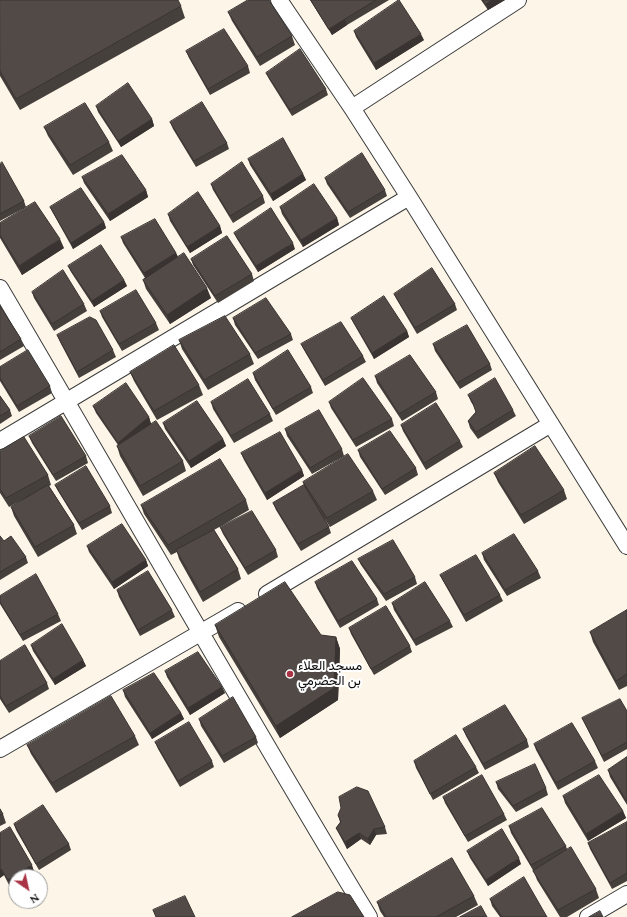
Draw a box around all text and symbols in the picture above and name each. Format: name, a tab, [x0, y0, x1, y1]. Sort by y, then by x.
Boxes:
place label: مسجد العلاء بن الحضرمي	[298, 659, 362, 690]
marker: مسجد العلاء بن الحضرمي	[285, 669, 295, 679]
north arrow	[8, 869, 48, 909]
text: N	[26, 889, 43, 908]

